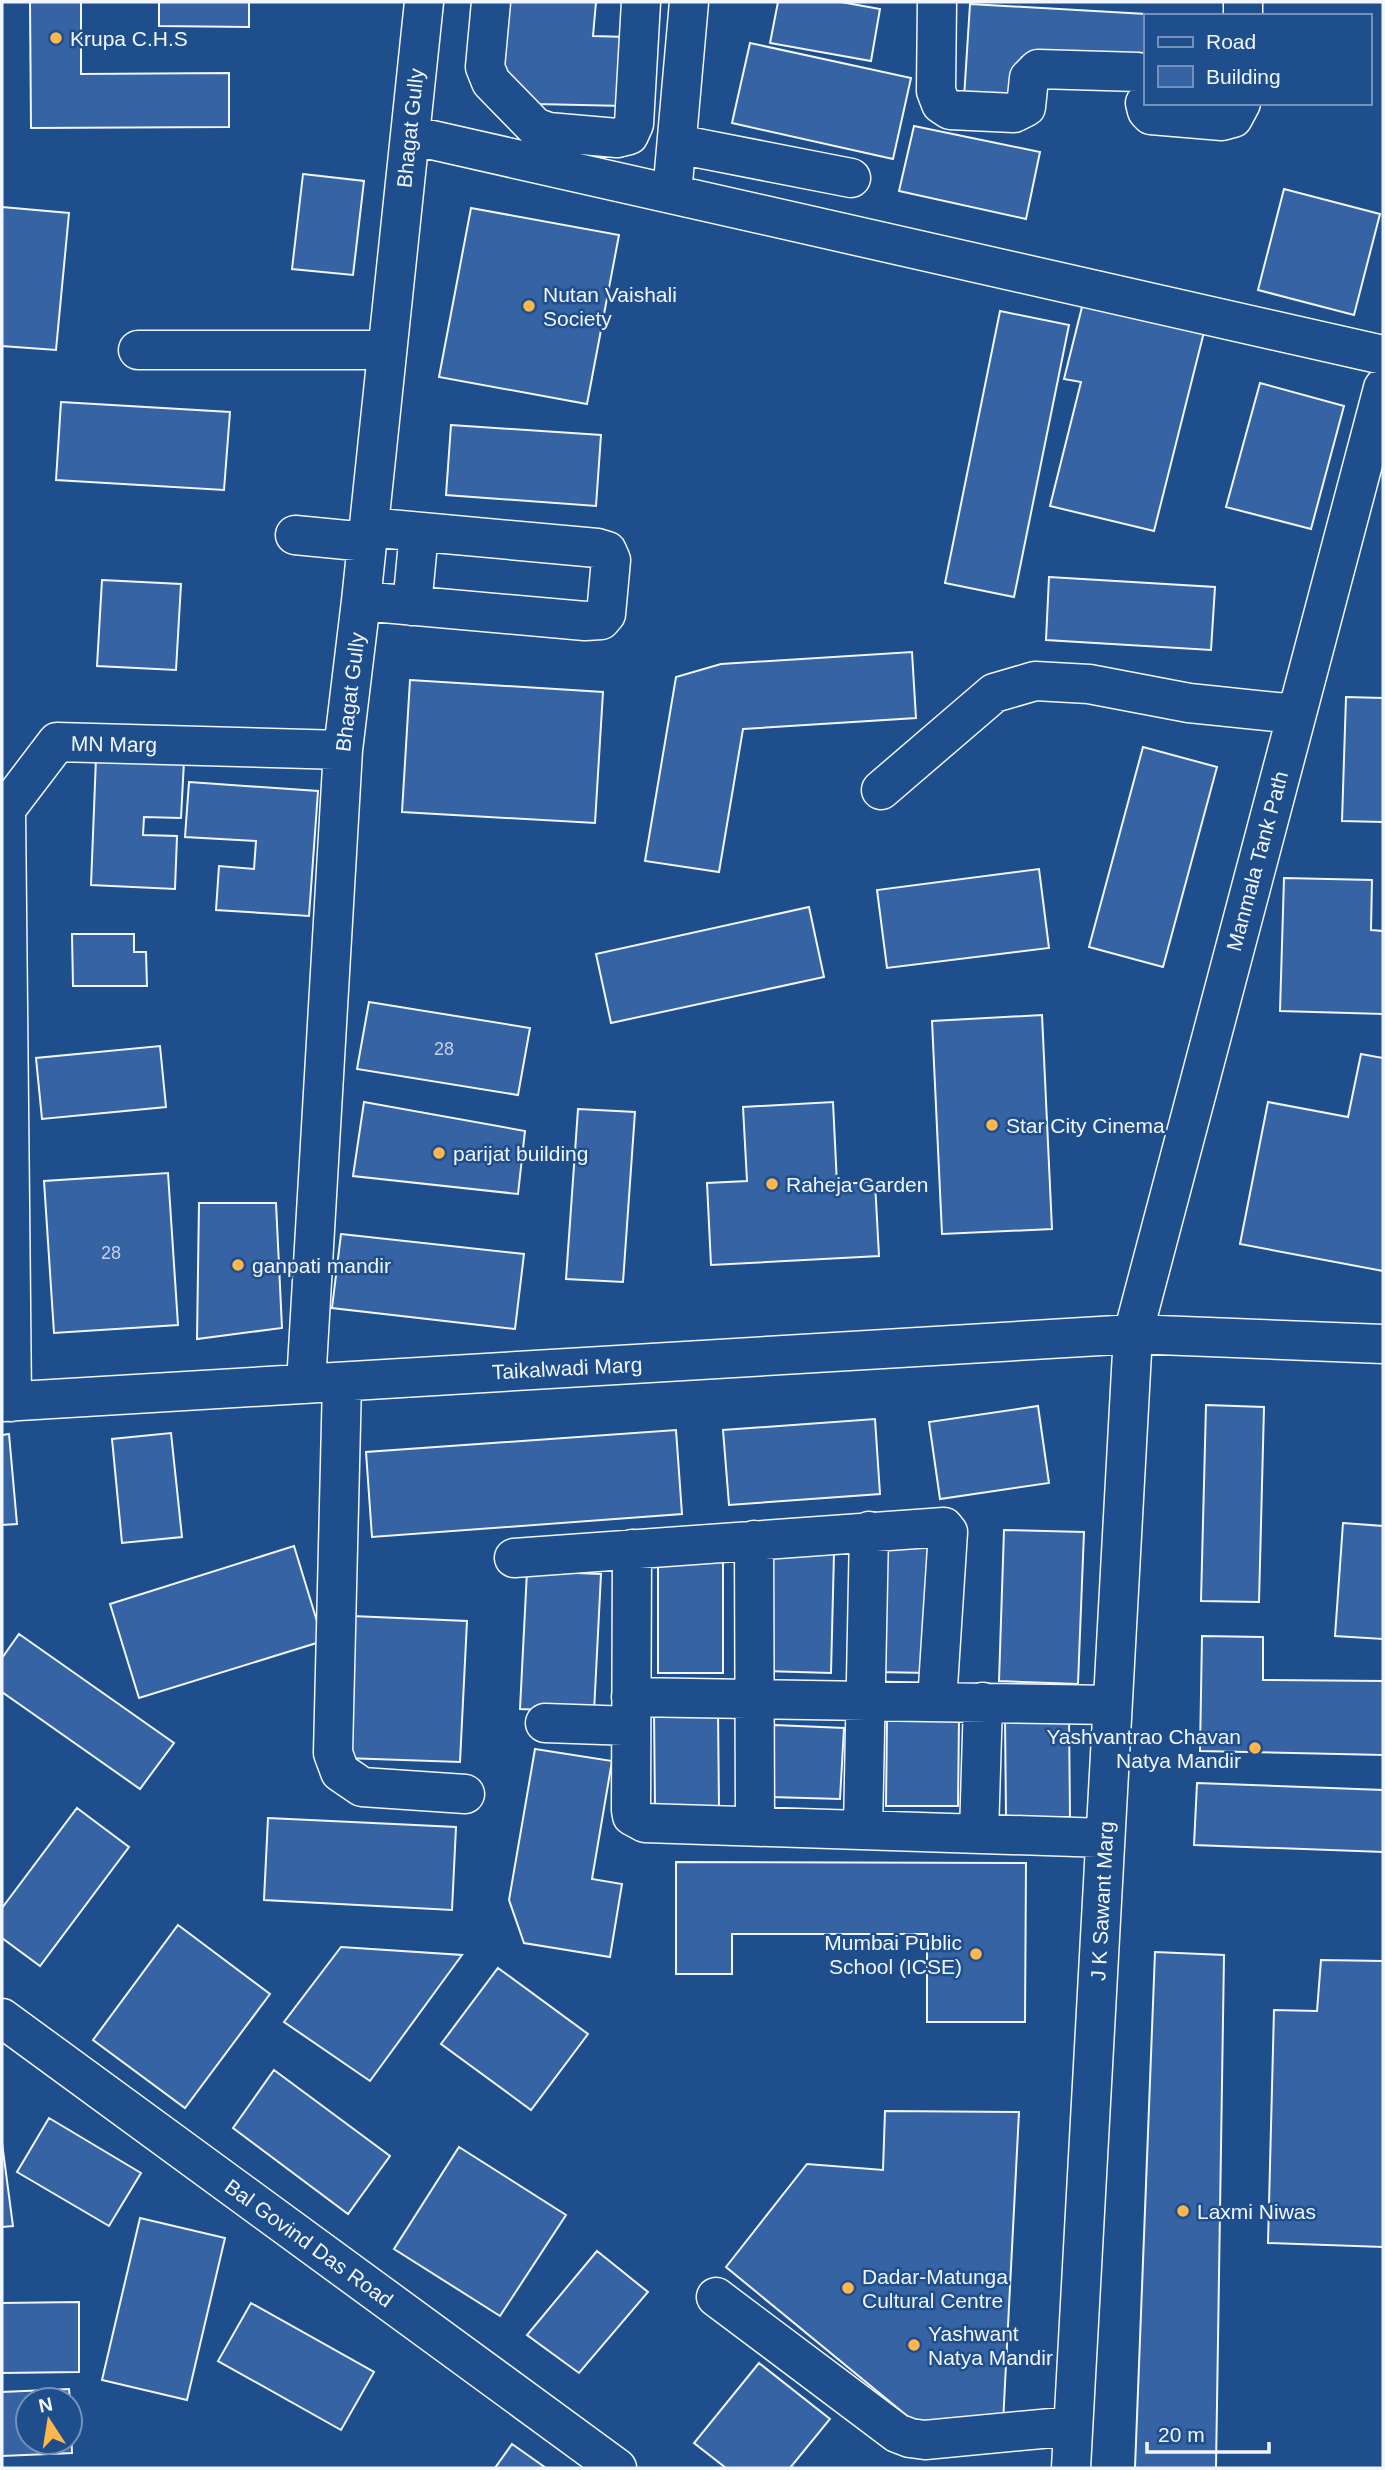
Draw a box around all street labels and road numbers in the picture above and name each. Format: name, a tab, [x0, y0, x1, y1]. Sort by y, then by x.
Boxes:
street label: Bhagat Gully	[392, 67, 428, 189]
street label: Bhagat Gully	[331, 630, 369, 753]
street label: MN Marg	[71, 732, 157, 756]
street label: Manmala Tank Path	[1222, 769, 1292, 953]
street label: Taikalwadi Marg	[491, 1353, 643, 1383]
street label: J K Sawant Marg	[1086, 1821, 1118, 1981]
street label: Bal Govind Das Road	[221, 2174, 397, 2312]

